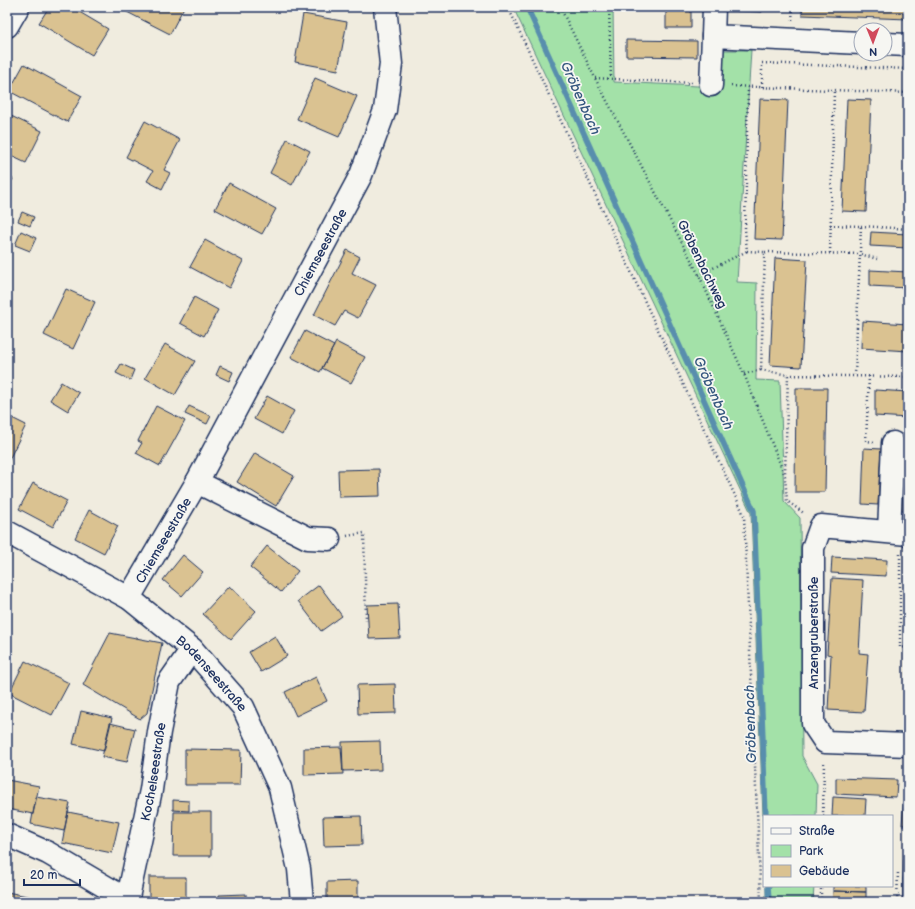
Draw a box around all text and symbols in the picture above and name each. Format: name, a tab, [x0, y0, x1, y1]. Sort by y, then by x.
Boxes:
north arrow	[853, 22, 893, 62]
text: N	[869, 45, 877, 58]
water label: Gröbenbach	[557, 59, 604, 138]
street label: Chiemseestraße	[291, 206, 351, 299]
street label: Gröbenbachweg	[674, 218, 730, 311]
water label: Gröbenbach	[690, 354, 737, 433]
street label: Chiemseestraße	[132, 495, 195, 587]
street label: Anzengruberstraße	[806, 576, 822, 689]
street label: Bodenseestraße	[173, 632, 250, 715]
water label: Gröbenbach	[741, 684, 760, 763]
street label: Kochelseestraße	[138, 721, 170, 822]
legend	[763, 815, 893, 887]
text: Straße	[799, 824, 835, 839]
text: Park	[799, 844, 823, 859]
scale bar	[24, 861, 80, 887]
text: Gebäude	[799, 864, 849, 879]
text: 20 m	[30, 868, 57, 883]

